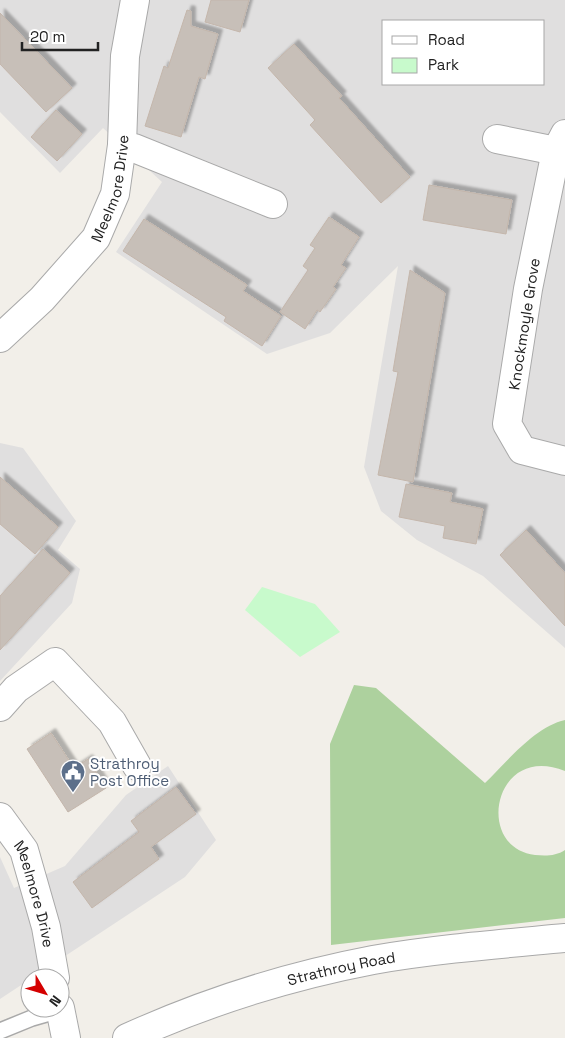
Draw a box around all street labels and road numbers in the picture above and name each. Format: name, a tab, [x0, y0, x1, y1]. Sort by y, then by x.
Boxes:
street label: Meelmore Drive	[86, 134, 132, 245]
street label: Knockmoyle Grove	[504, 257, 544, 391]
street label: Meelmore Drive	[10, 836, 59, 949]
street label: Strathroy Road	[285, 947, 397, 989]

